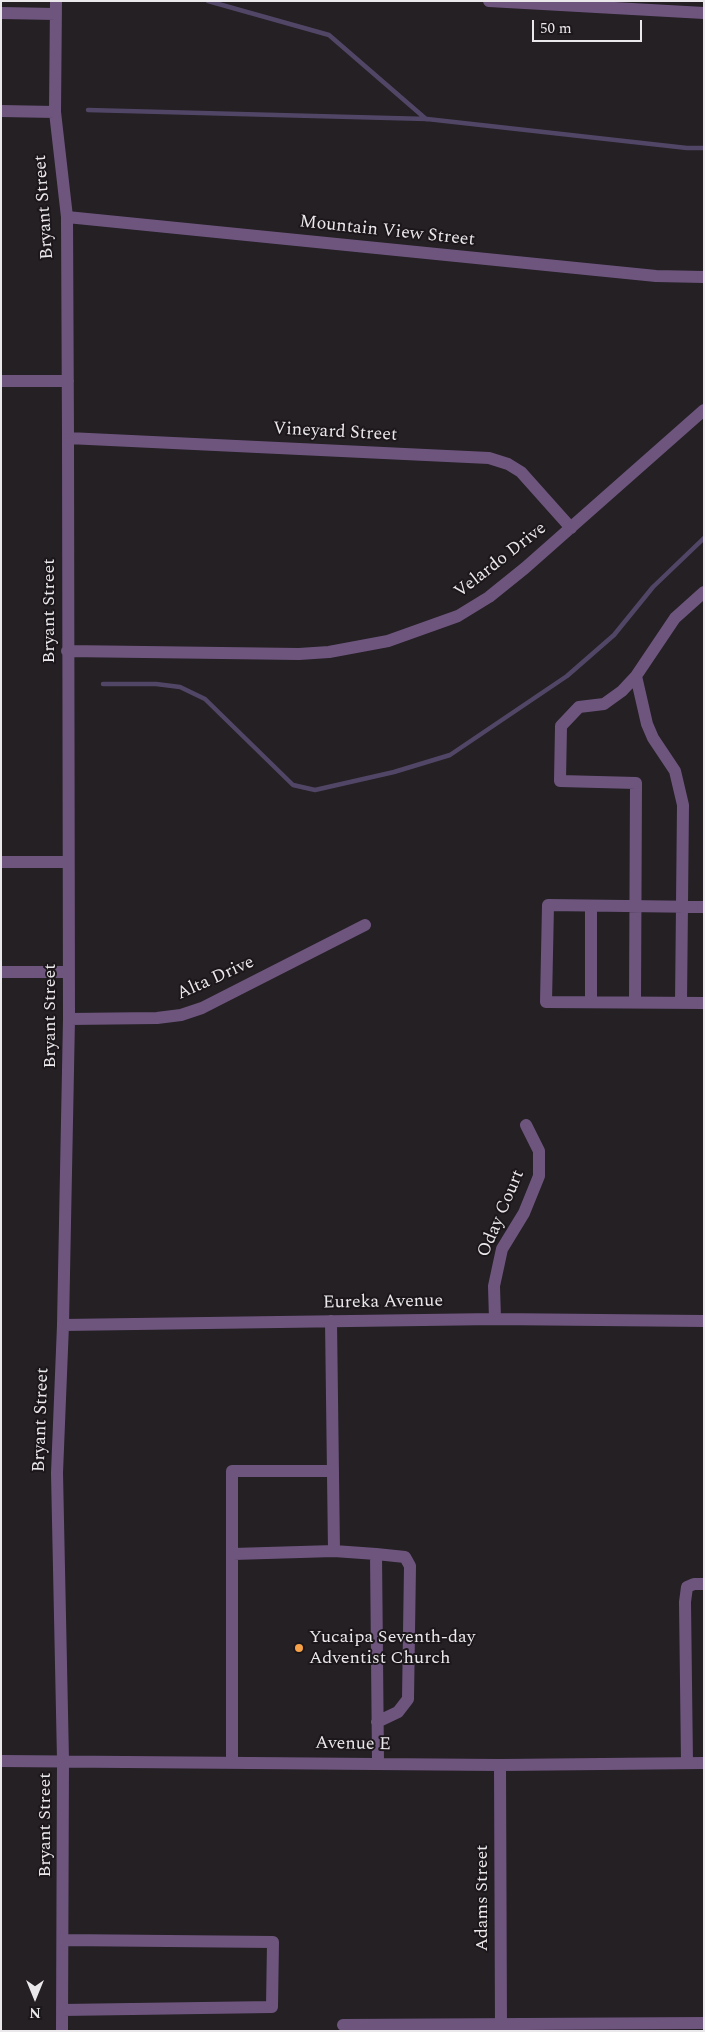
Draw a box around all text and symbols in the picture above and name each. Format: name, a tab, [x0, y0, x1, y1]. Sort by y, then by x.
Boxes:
scale bar	[535, 10, 645, 42]
text: 50 m	[540, 17, 572, 40]
street label: Bryant Street	[31, 154, 59, 260]
street label: Mountain View Street	[298, 212, 476, 252]
street label: Vineyard Street	[272, 419, 398, 447]
street label: Velardo Drive	[451, 518, 551, 604]
street label: Bryant Street	[39, 558, 61, 664]
street label: Alta Drive	[174, 952, 258, 1006]
street label: Bryant Street	[40, 963, 62, 1069]
street label: Oday Court	[474, 1167, 530, 1261]
street label: Eureka Avenue	[323, 1291, 443, 1315]
street label: Bryant Street	[29, 1367, 55, 1473]
place label: Yucaipa Seventh-day Adventist Church	[309, 1627, 475, 1670]
marker: Yucaipa Seventh-day Adventist Church	[293, 1642, 305, 1654]
street label: Avenue E	[315, 1734, 391, 1756]
street label: Bryant Street	[35, 1772, 57, 1878]
street label: Adams Street	[472, 1845, 494, 1951]
north arrow	[10, 1972, 60, 2022]
text: N	[29, 2002, 41, 2023]

